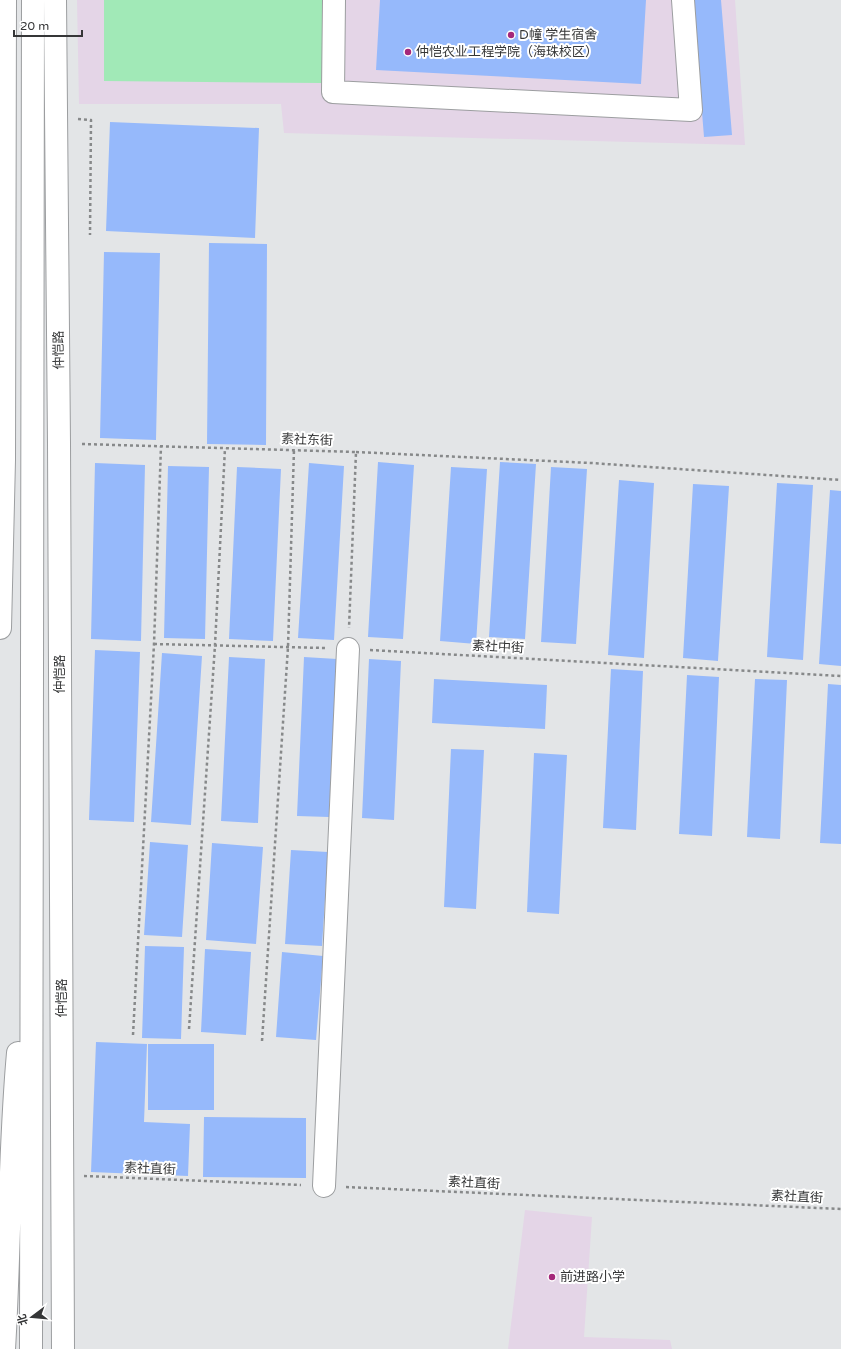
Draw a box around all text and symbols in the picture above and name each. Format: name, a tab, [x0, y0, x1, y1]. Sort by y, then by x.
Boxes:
scale bar	[14, 12, 82, 38]
text: 20 m	[20, 19, 49, 33]
place label: D幢 学生宿舍	[519, 27, 597, 43]
marker: D幢 学生宿舍	[506, 30, 516, 40]
place label: 仲恺农业工程学院（海珠校区）	[416, 44, 598, 60]
marker: 仲恺农业工程学院（海珠校区）	[403, 47, 413, 57]
street label: 仲恺路	[51, 330, 67, 370]
street label: 素社东街	[281, 431, 333, 449]
street label: 素社中街	[472, 638, 524, 656]
street label: 仲恺路	[52, 654, 68, 694]
street label: 仲恺路	[54, 978, 70, 1018]
street label: 素社直街	[124, 1160, 176, 1178]
street label: 素社直街	[448, 1174, 500, 1192]
street label: 素社直街	[771, 1188, 823, 1206]
place label: 前进路小学	[560, 1269, 625, 1285]
marker: 前进路小学	[547, 1272, 557, 1282]
north arrow	[12, 1297, 52, 1337]
text: 北	[15, 1313, 31, 1327]

